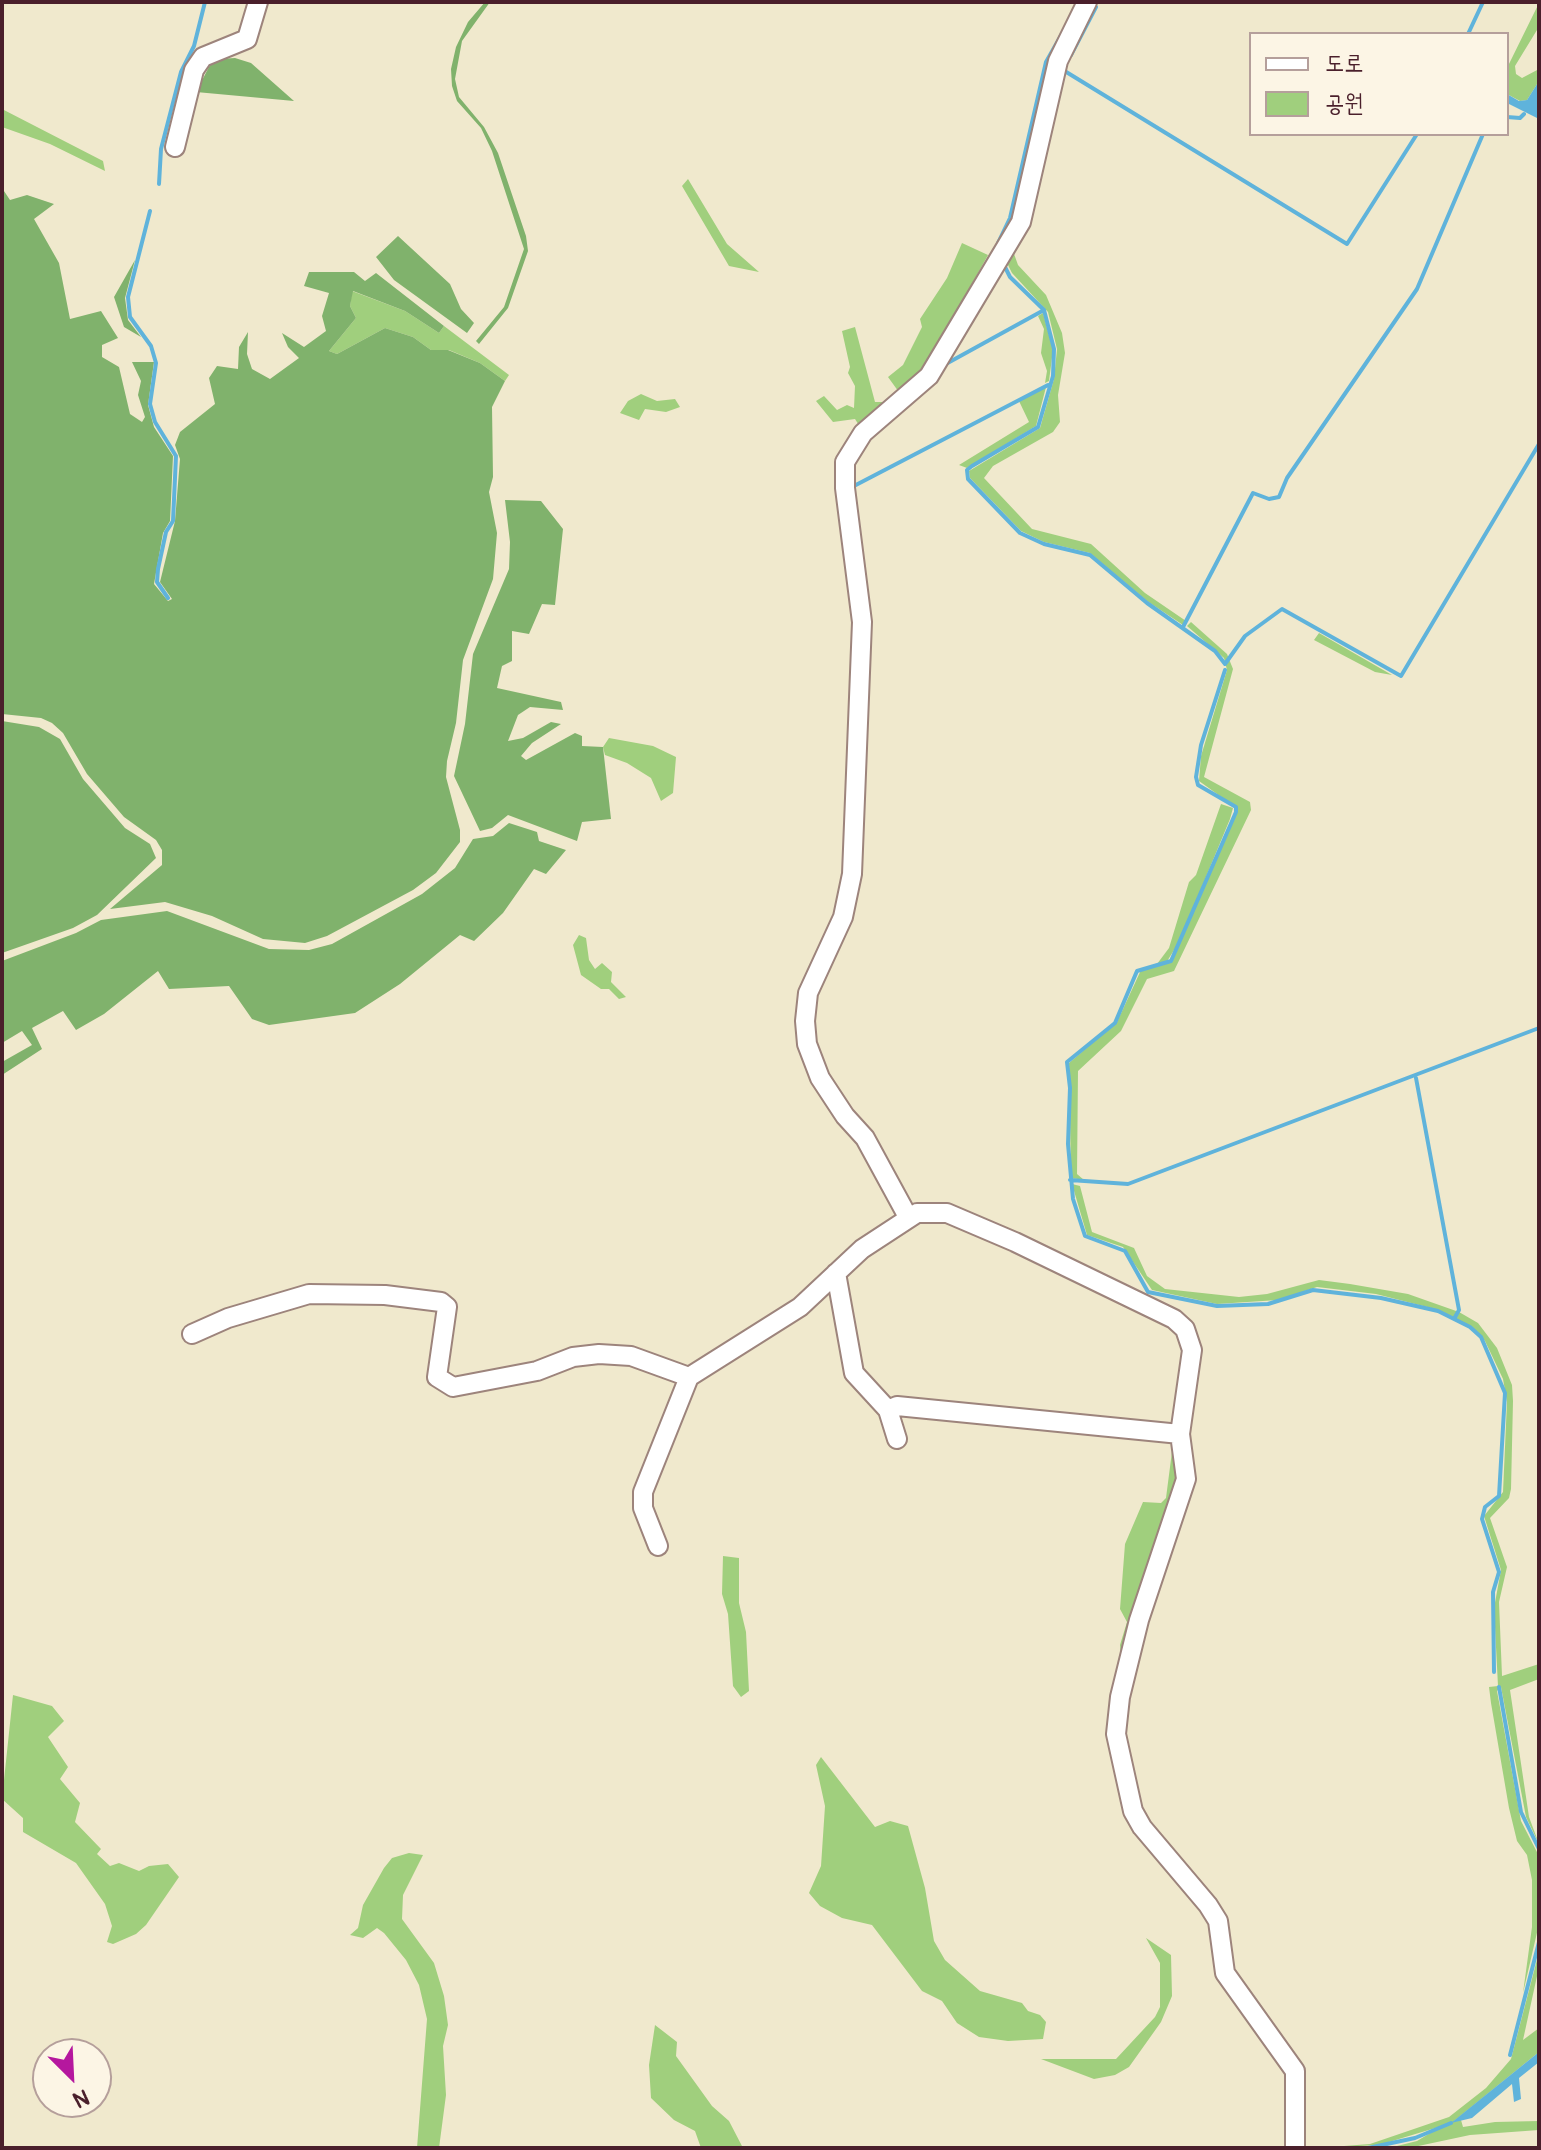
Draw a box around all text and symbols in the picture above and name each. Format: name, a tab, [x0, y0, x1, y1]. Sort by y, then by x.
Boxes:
legend	[1249, 32, 1509, 136]
text: 도로	[1325, 49, 1364, 78]
text: 공원	[1325, 89, 1364, 118]
north arrow	[32, 2038, 112, 2118]
text: N	[68, 2082, 93, 2114]

